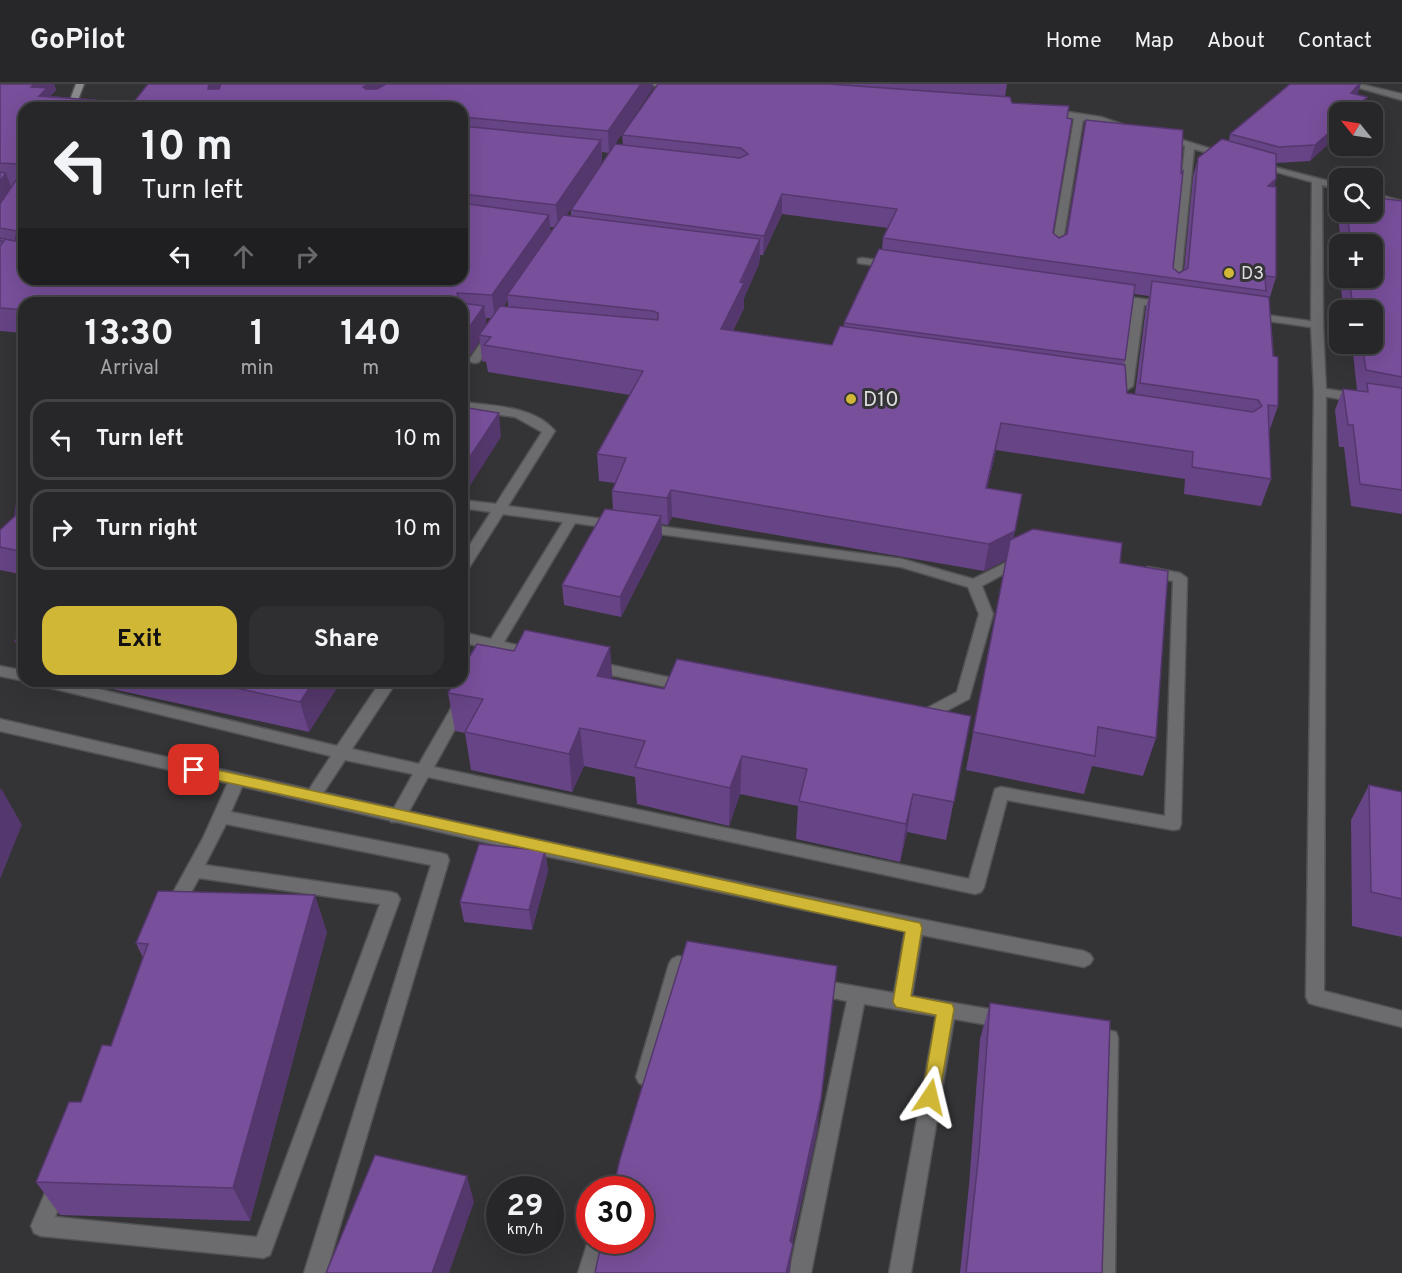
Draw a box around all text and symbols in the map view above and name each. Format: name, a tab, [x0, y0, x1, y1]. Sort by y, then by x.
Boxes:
text: GoPilot	[30, 23, 125, 59]
text: Home	[1046, 28, 1102, 55]
text: Map	[1135, 28, 1174, 55]
text: About	[1207, 28, 1265, 55]
text: Contact	[1298, 28, 1372, 55]
north arrow	[1329, 102, 1383, 156]
map controls	[1329, 102, 1383, 354]
text: 10 m	[141, 122, 233, 175]
icon: left	[42, 126, 120, 204]
button: search	[1329, 168, 1383, 222]
text: Turn left	[141, 174, 243, 208]
button: +	[1329, 234, 1383, 288]
icon: left	[164, 240, 197, 273]
icon: ahead	[227, 240, 260, 273]
icon: right	[290, 240, 323, 273]
place label: D3	[1241, 263, 1264, 286]
marker: D3	[1222, 266, 1236, 280]
button: −	[1329, 300, 1383, 354]
text: 13:30	[85, 312, 174, 358]
text: 1	[250, 312, 264, 358]
text: 140	[340, 312, 401, 358]
text: Arrival	[99, 356, 159, 382]
text: min	[240, 356, 274, 382]
text: m	[362, 356, 379, 382]
place label: D10	[863, 387, 899, 414]
marker: D10	[844, 392, 858, 406]
icon: left	[45, 423, 78, 456]
text: Turn left	[96, 426, 184, 453]
text: 10 m	[395, 426, 441, 453]
icon: right	[45, 513, 78, 546]
text: Turn right	[96, 516, 198, 543]
text: 10 m	[395, 516, 441, 543]
button: Exit	[42, 606, 237, 675]
button: Share	[249, 606, 444, 675]
pin	[168, 744, 219, 795]
icon: arrive	[177, 753, 210, 786]
position arrow	[898, 1065, 962, 1129]
speed limit sign: 30	[576, 1176, 654, 1254]
text: 29	[507, 1189, 543, 1226]
text: km/h	[507, 1221, 543, 1240]

